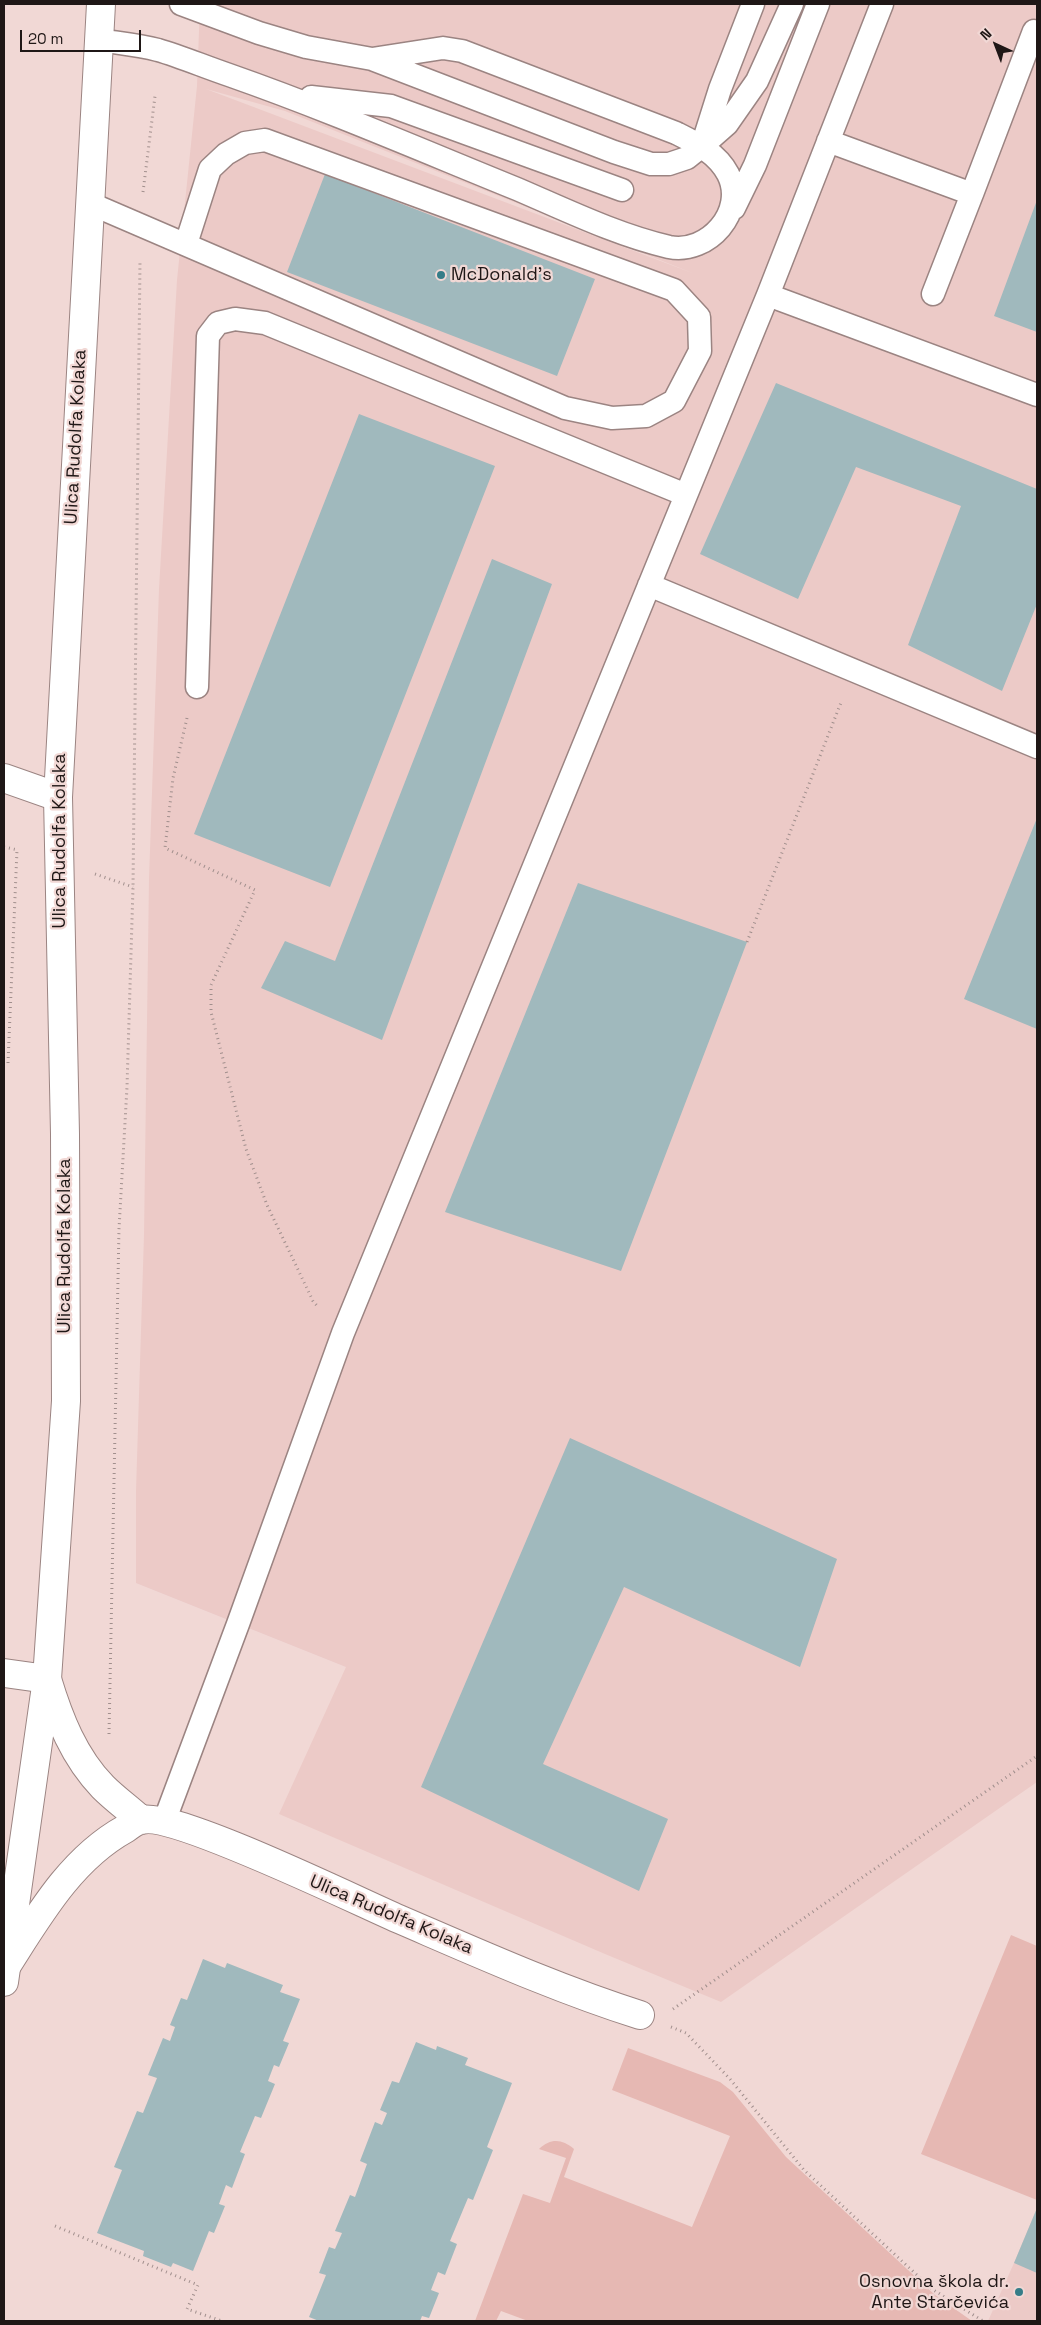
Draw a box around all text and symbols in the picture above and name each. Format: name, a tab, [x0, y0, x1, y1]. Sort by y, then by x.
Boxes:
scale bar	[22, 20, 144, 52]
north arrow	[971, 20, 1021, 70]
text: N	[976, 24, 995, 44]
text: 20 m	[28, 29, 63, 48]
place label: McDonald's	[451, 264, 552, 286]
marker: McDonald's	[435, 269, 447, 281]
street label: Ulica Rudolfa Kolaka	[61, 349, 91, 525]
street label: Ulica Rudolfa Kolaka	[49, 753, 71, 929]
street label: Ulica Rudolfa Kolaka	[54, 1158, 76, 1334]
street label: Ulica Rudolfa Kolaka	[306, 1871, 476, 1959]
place label: Osnovna škola dr. Ante Starčevića	[859, 2271, 1009, 2314]
marker: Osnovna škola dr. Ante Starčevića	[1013, 2286, 1025, 2298]

